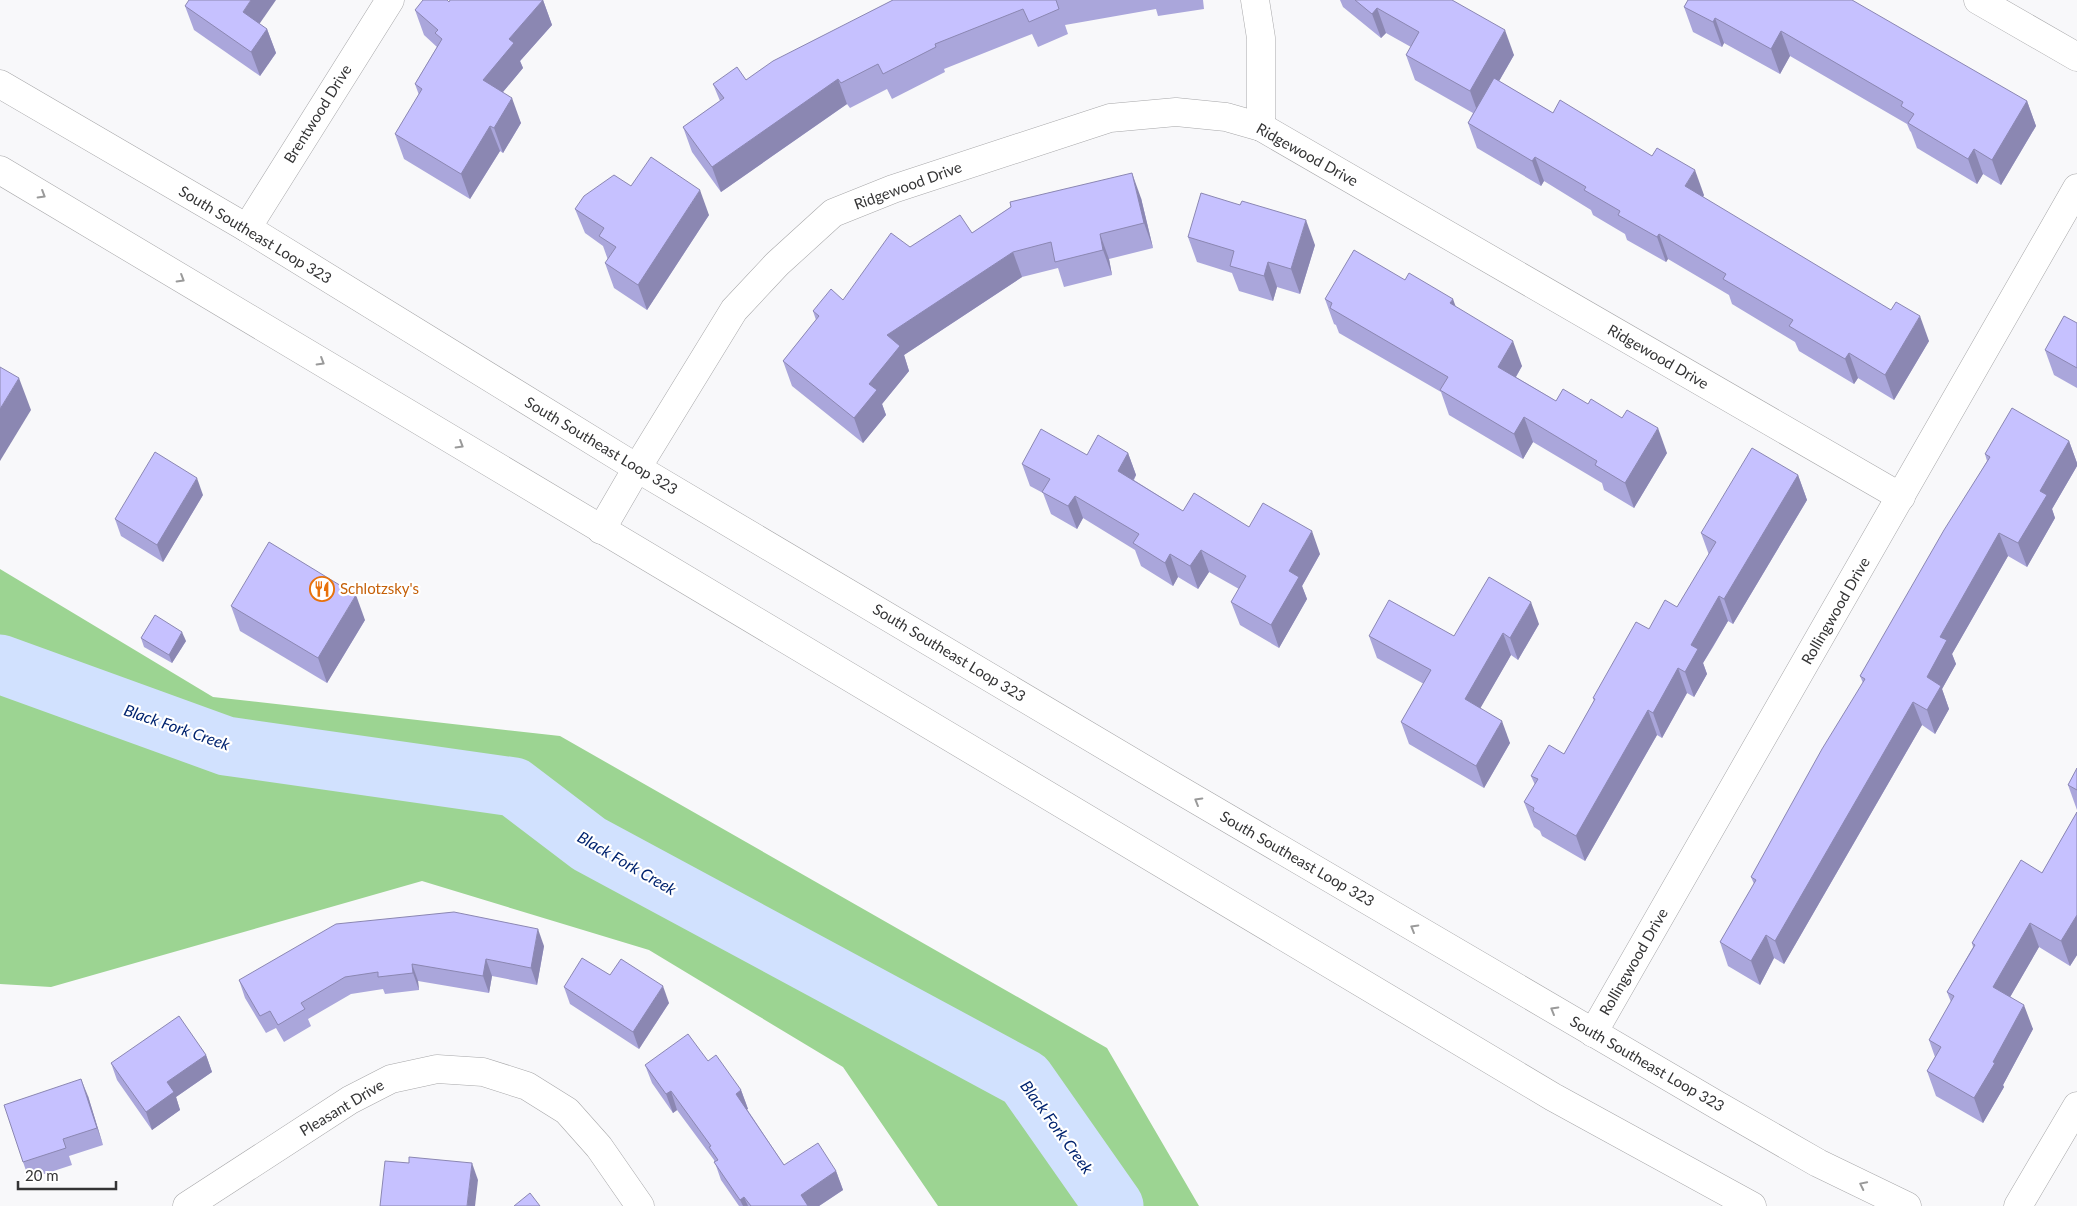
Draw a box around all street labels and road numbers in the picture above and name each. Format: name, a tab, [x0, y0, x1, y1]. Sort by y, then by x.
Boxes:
street label: Brentwood Drive	[280, 61, 355, 166]
street label: Ridgewood Drive	[1253, 119, 1362, 190]
street label: Ridgewood Drive	[851, 157, 964, 213]
street label: South Southeast Loop 323	[176, 181, 335, 287]
street label: Ridgewood Drive	[1605, 320, 1712, 392]
street label: South Southeast Loop 323	[522, 392, 681, 498]
street label: Rollingwood Drive	[1797, 554, 1873, 667]
street label: South Southeast Loop 323	[870, 599, 1029, 705]
street label: South Southeast Loop 323	[1217, 807, 1378, 910]
street label: Rollingwood Drive	[1595, 905, 1671, 1018]
street label: South Southeast Loop 323	[1567, 1012, 1728, 1115]
street label: Pleasant Drive	[296, 1075, 387, 1139]

